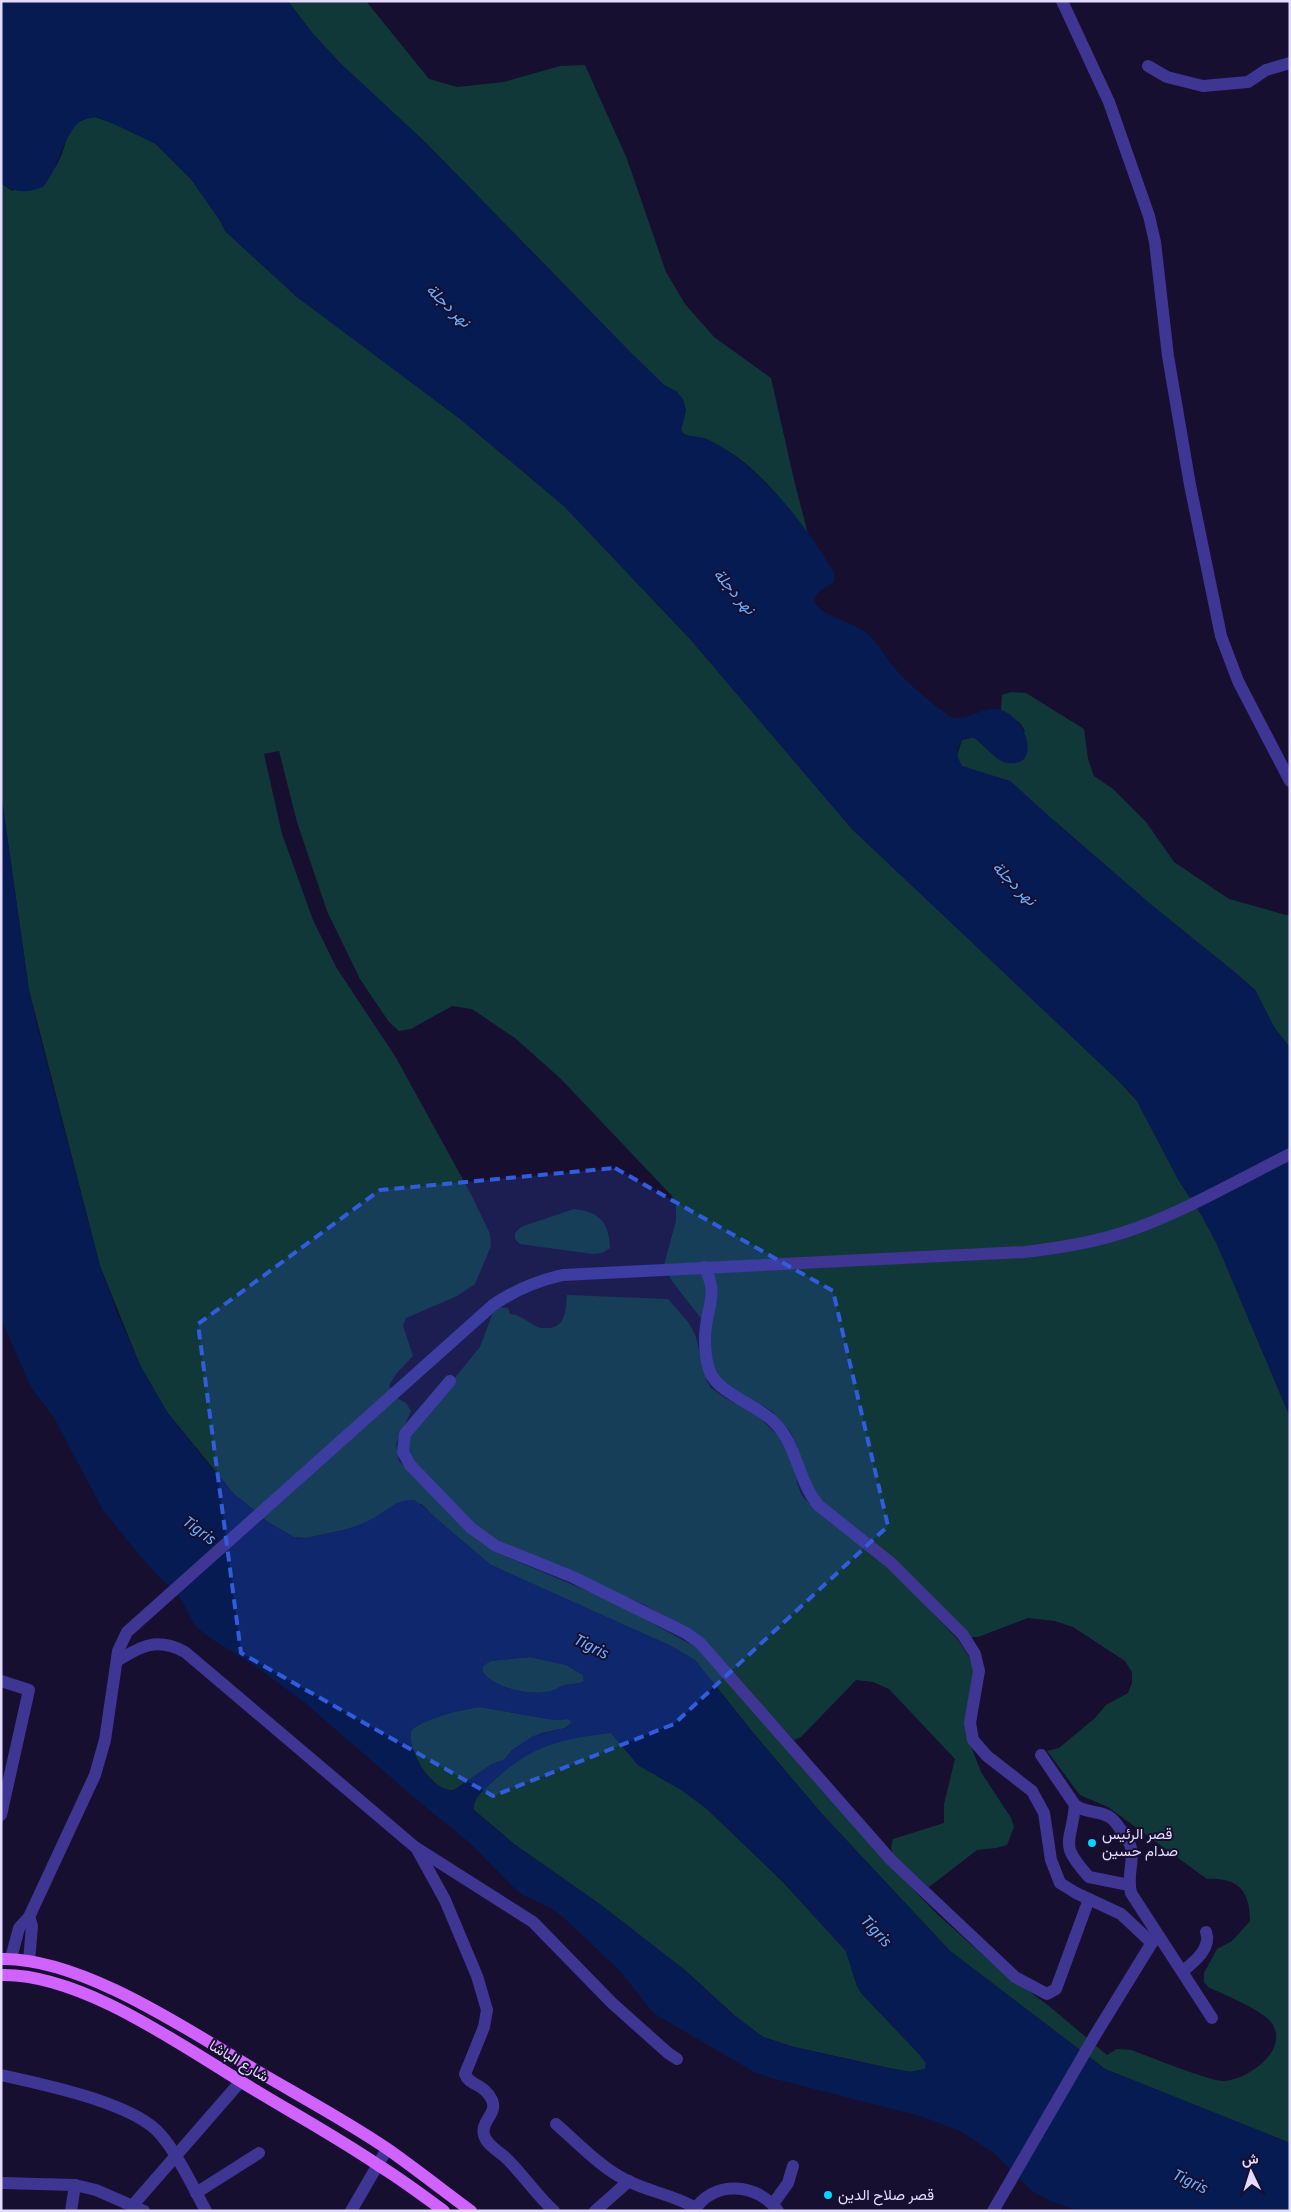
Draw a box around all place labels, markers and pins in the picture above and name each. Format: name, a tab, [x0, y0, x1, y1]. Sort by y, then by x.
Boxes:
place label: قصر الرئيس صدام حسين	[1102, 1825, 1178, 1861]
marker: قصر الرئيس صدام حسين	[1086, 1837, 1098, 1849]
place label: قصر صلاح الدين	[838, 2186, 934, 2206]
marker: قصر صلاح الدين	[822, 2189, 834, 2201]

